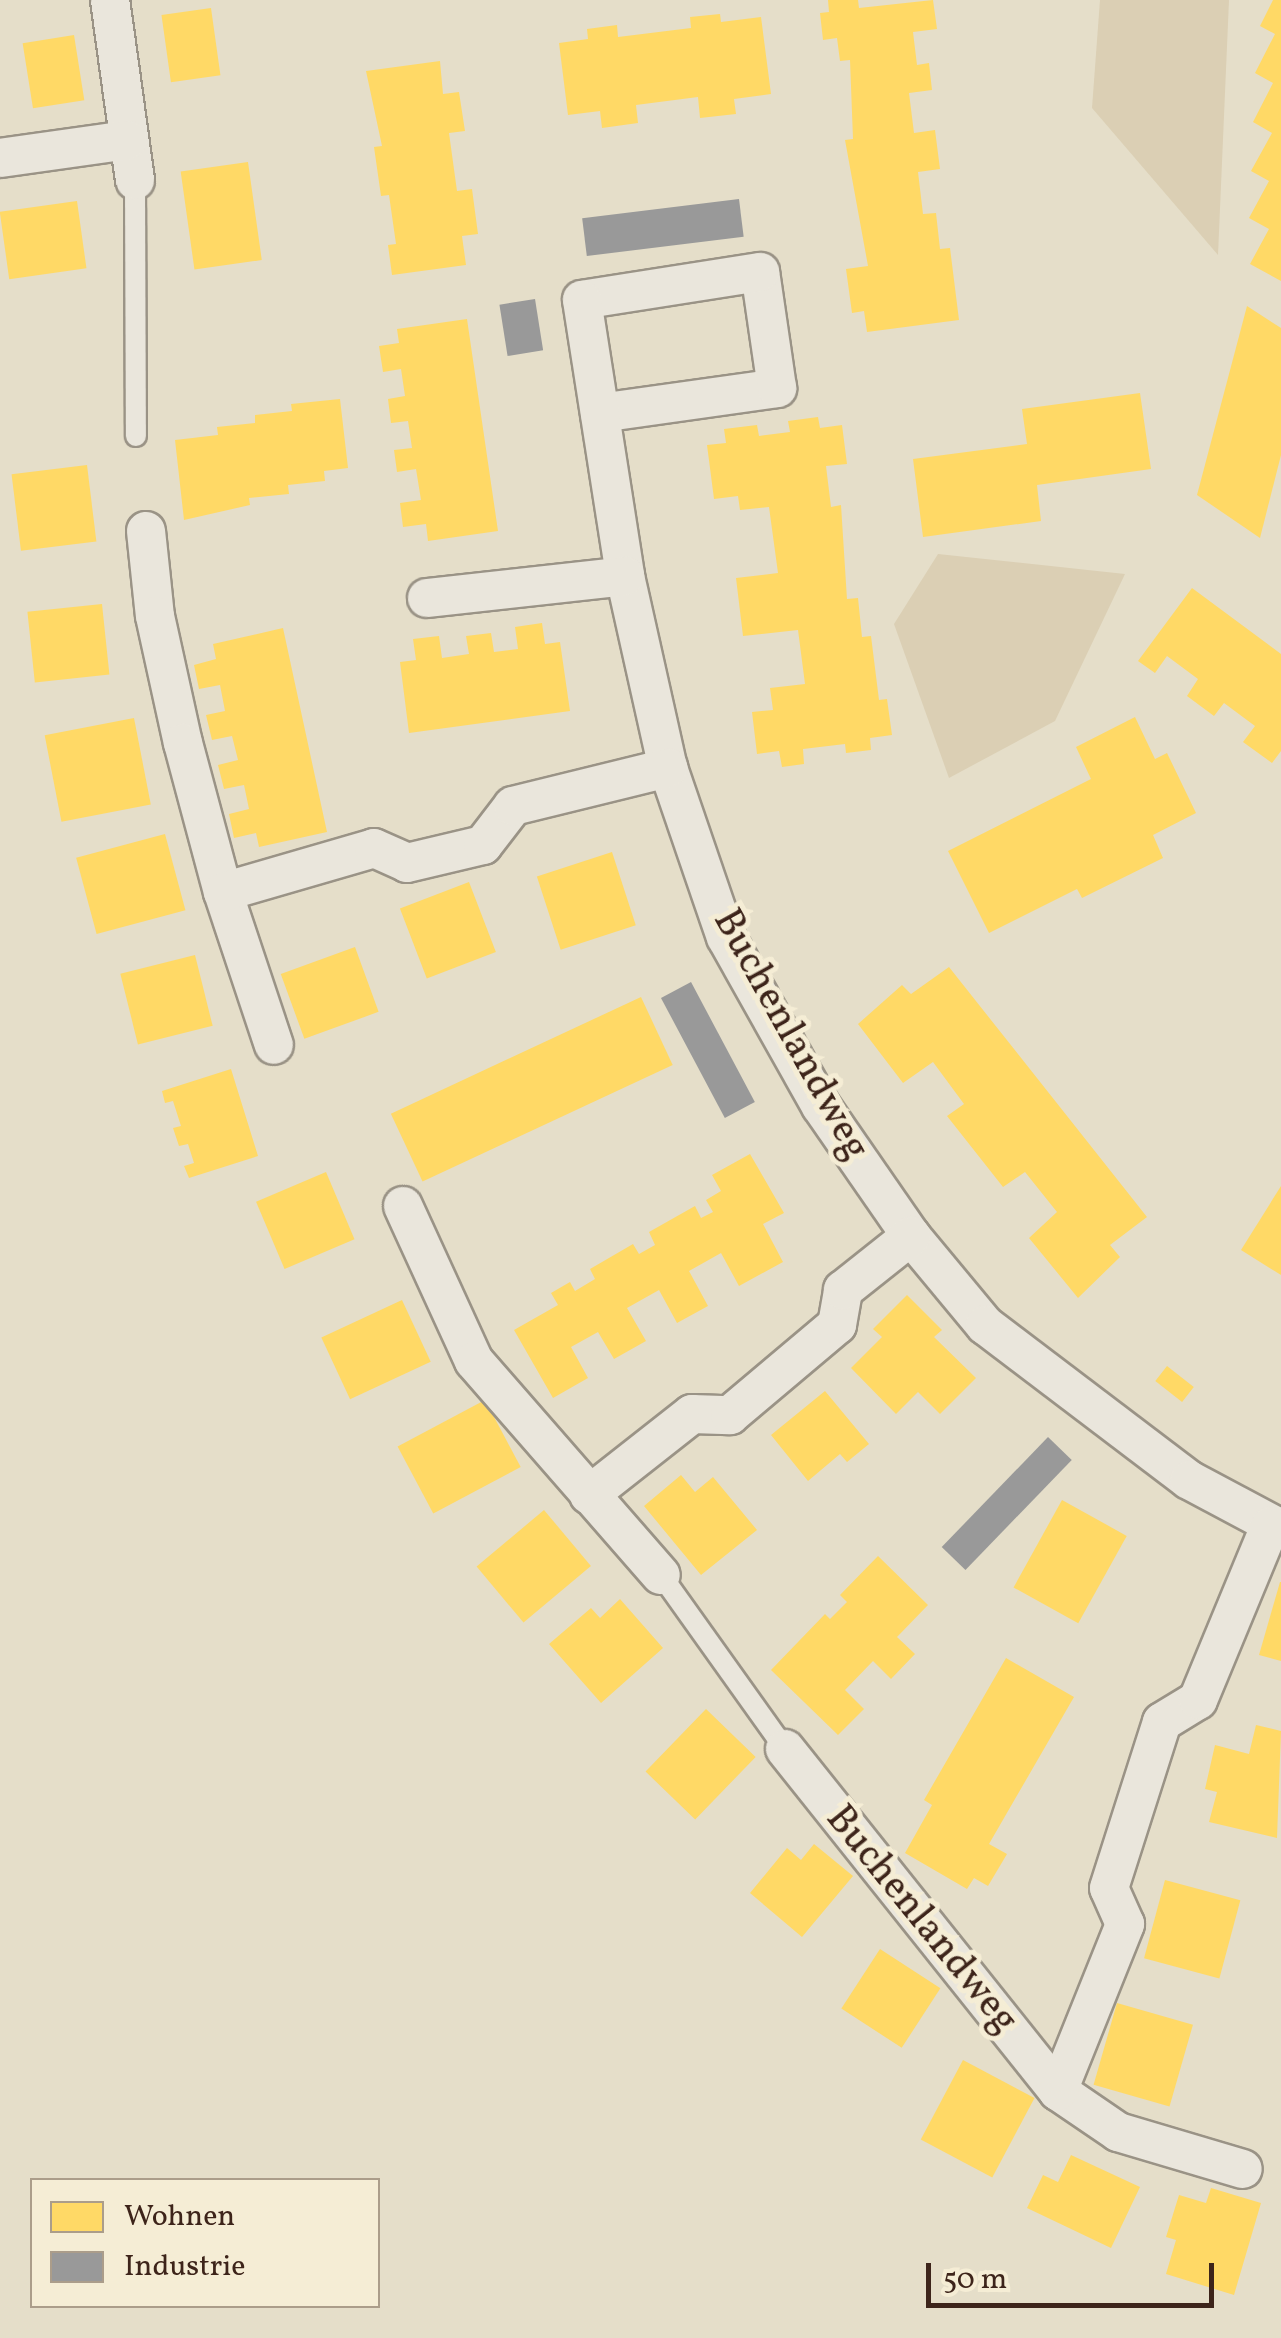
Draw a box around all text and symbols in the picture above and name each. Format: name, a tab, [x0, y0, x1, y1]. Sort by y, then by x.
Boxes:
street label: Buchenlandweg	[701, 901, 879, 1169]
street label: Buchenlandweg	[814, 1796, 1028, 2044]
legend	[30, 2178, 380, 2308]
text: Wohnen	[124, 2196, 235, 2238]
scale bar	[931, 2243, 1218, 2305]
text: Industrie	[124, 2246, 246, 2288]
text: 50 m	[943, 2259, 1007, 2301]

